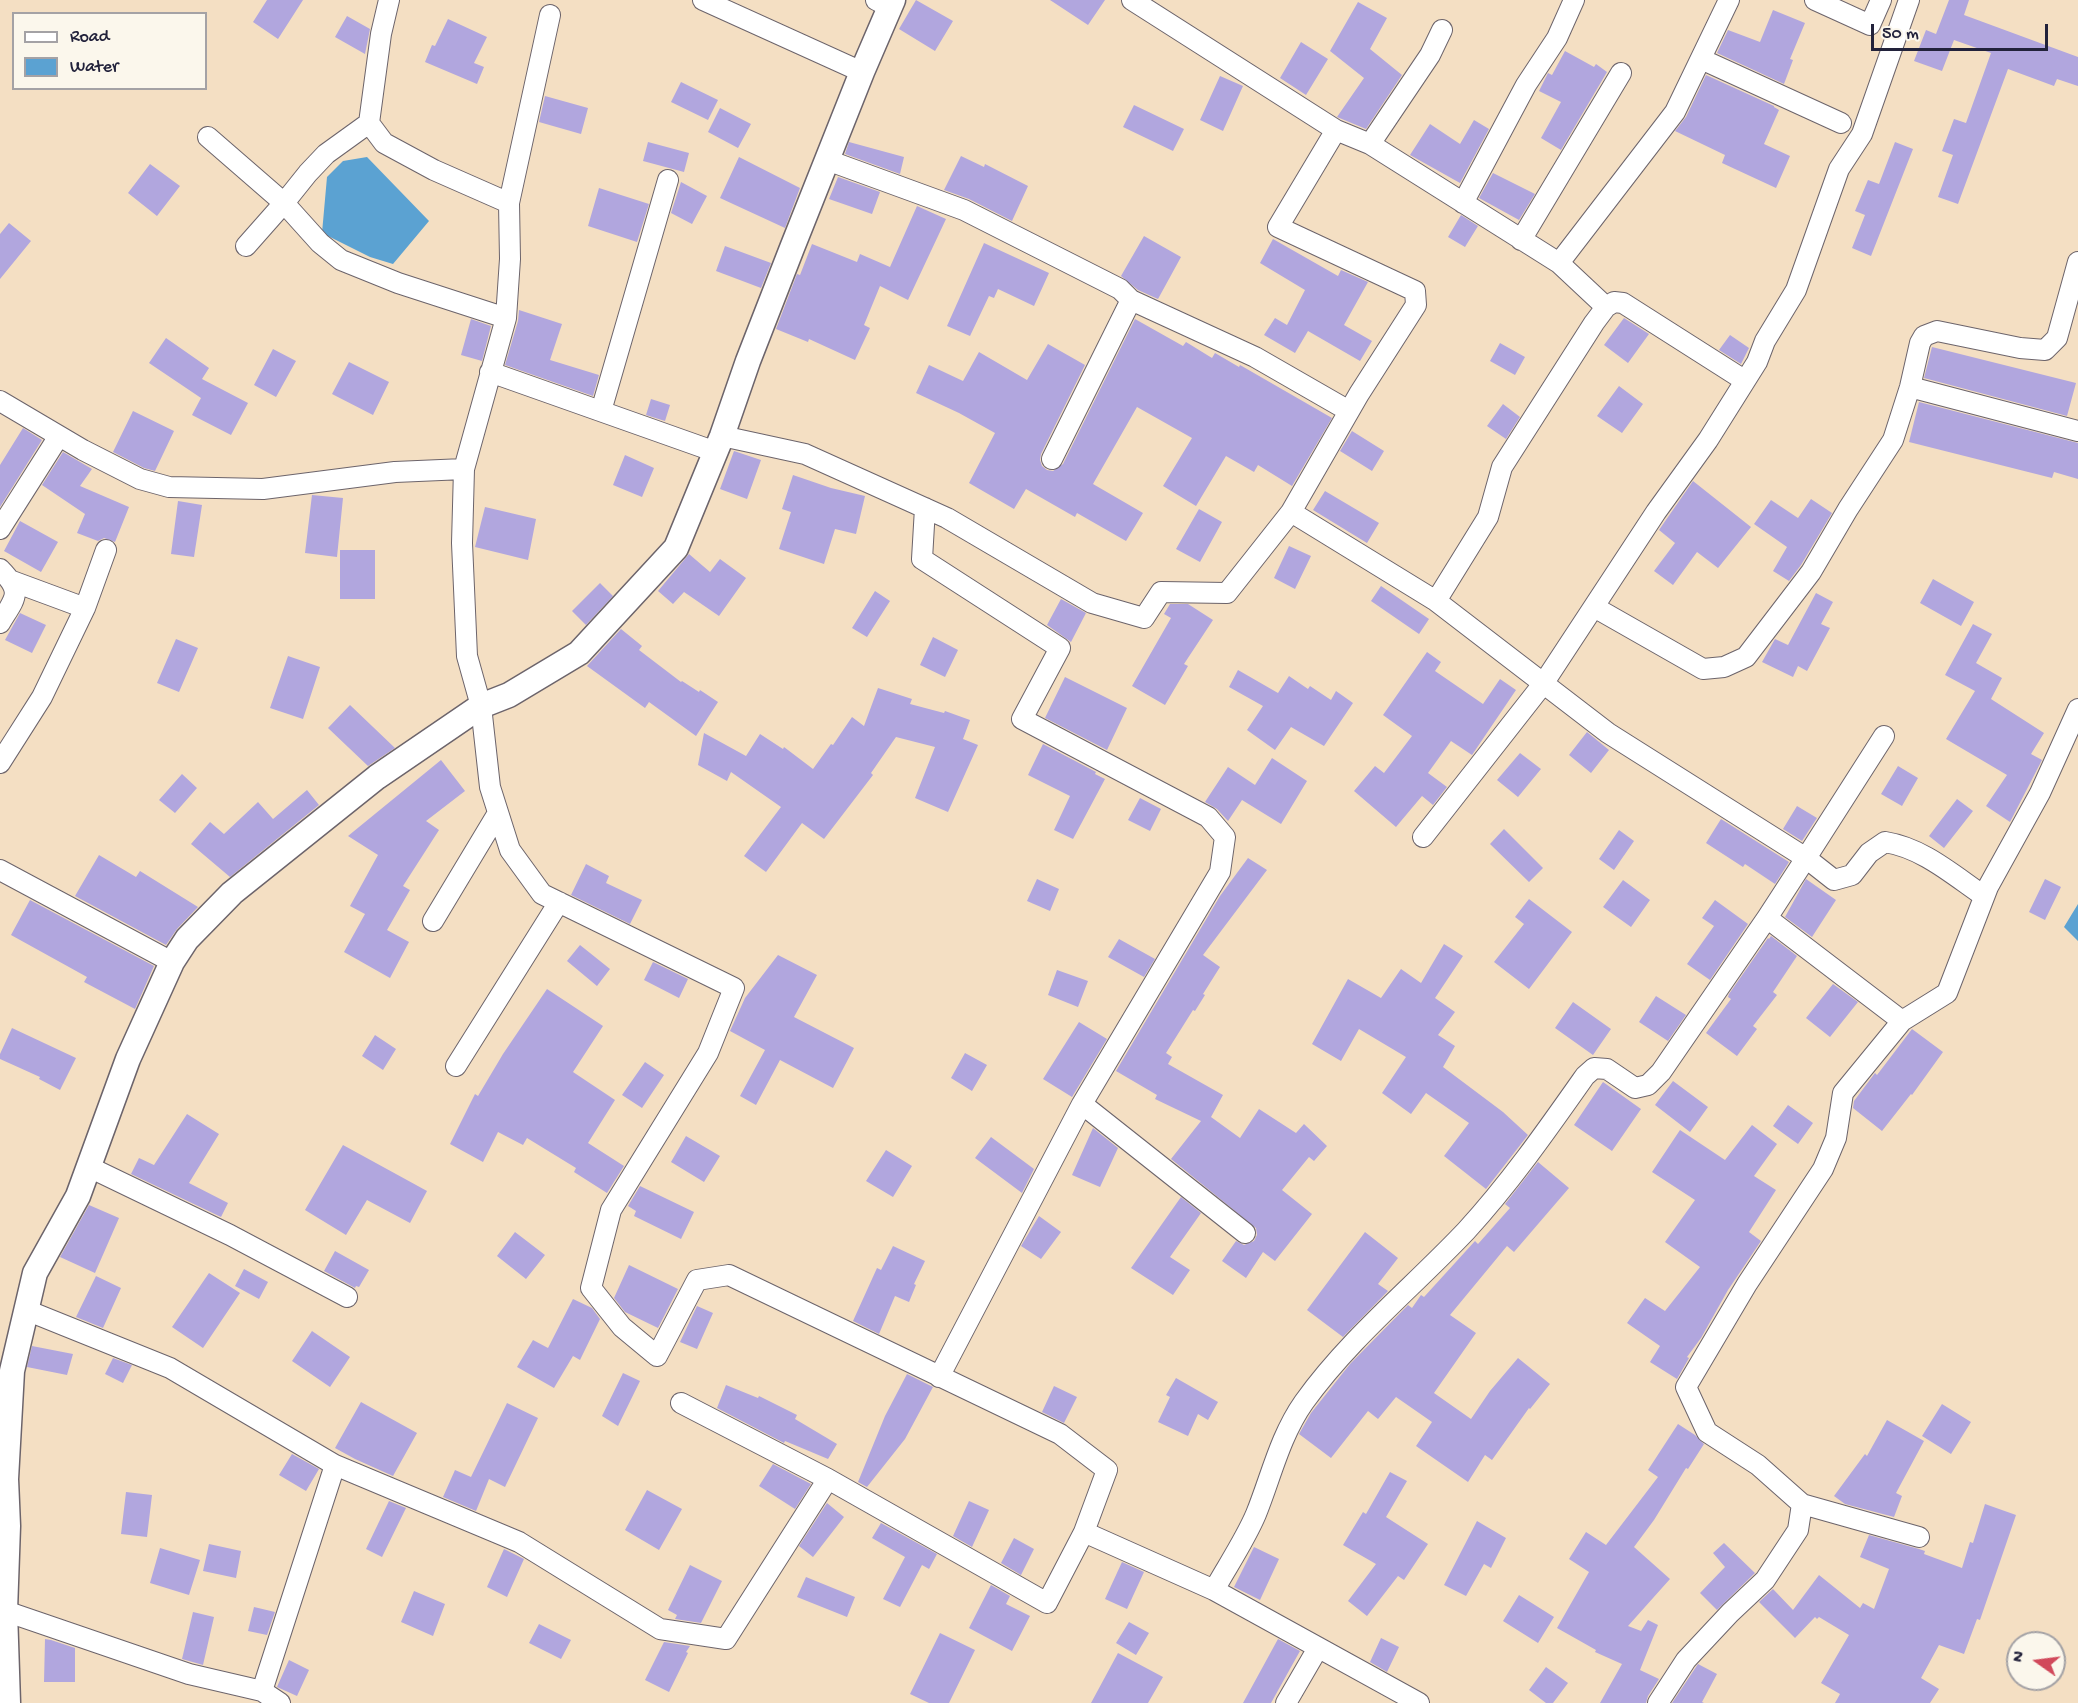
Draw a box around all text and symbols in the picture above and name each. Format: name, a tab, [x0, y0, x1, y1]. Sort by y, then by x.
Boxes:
legend	[12, 12, 207, 90]
scale bar	[1874, 12, 2051, 50]
text: 50 m	[1882, 24, 1919, 45]
text: Road	[70, 27, 109, 48]
text: Water	[70, 57, 118, 78]
north arrow	[2006, 1631, 2066, 1691]
text: N	[2010, 1650, 2030, 1664]

